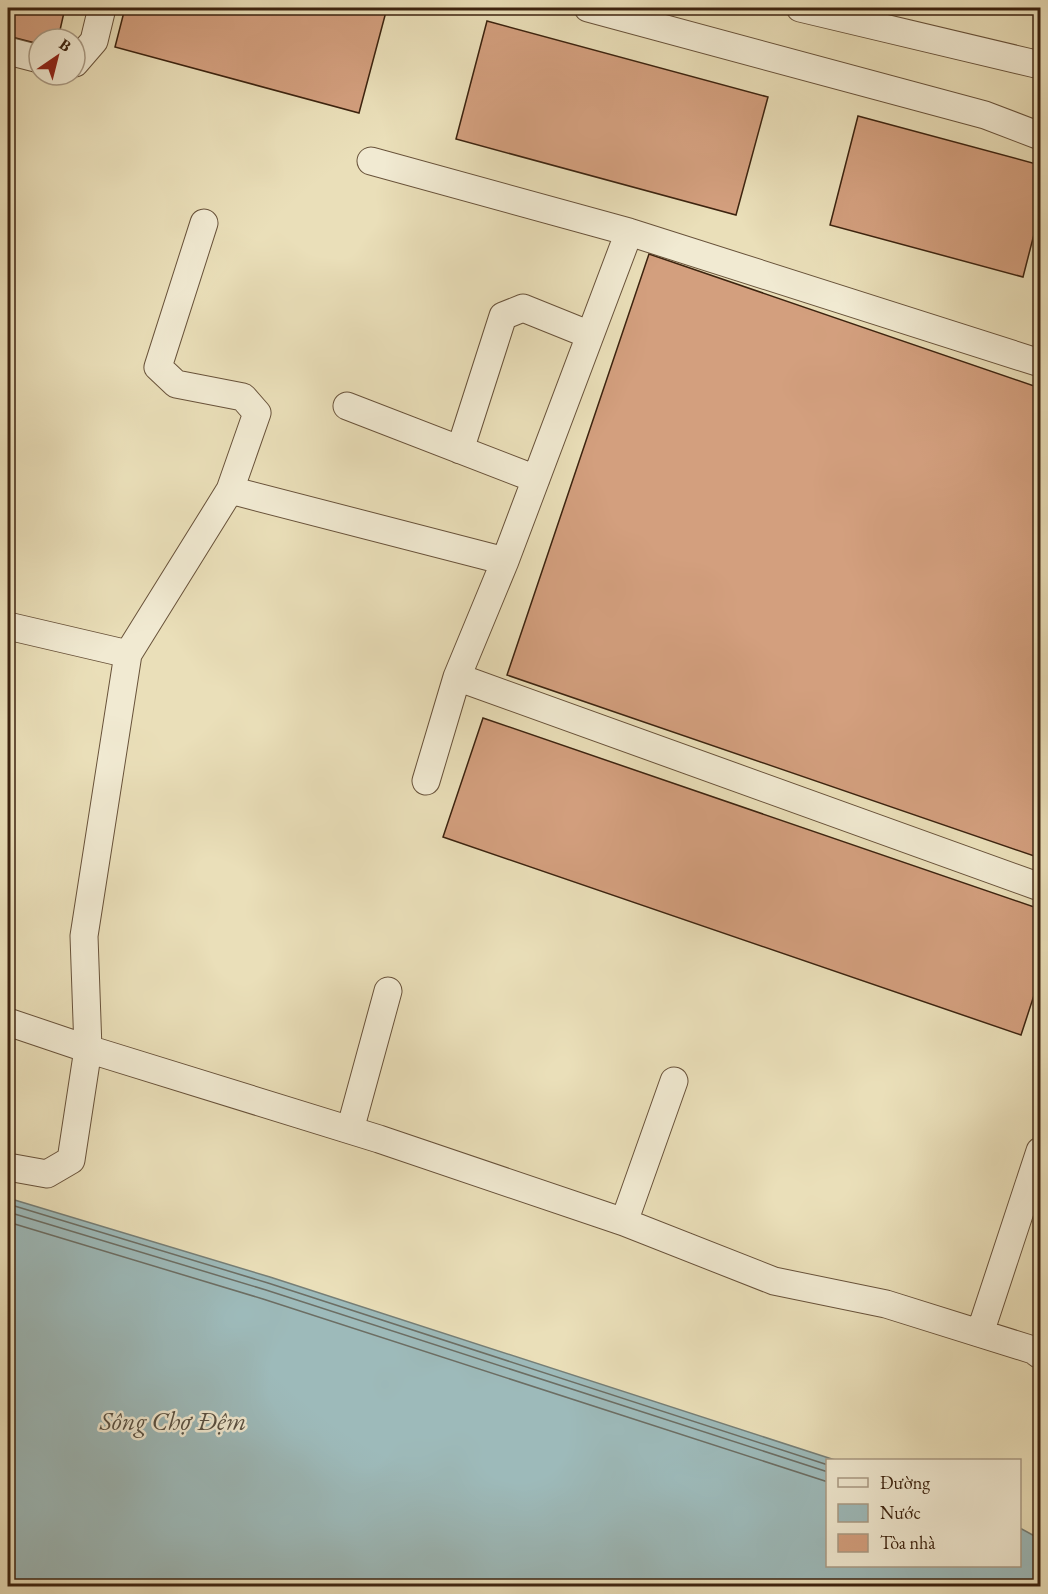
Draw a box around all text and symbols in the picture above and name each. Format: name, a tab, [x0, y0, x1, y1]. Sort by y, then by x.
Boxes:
north arrow	[27, 27, 87, 87]
text: B	[55, 34, 75, 57]
water label: Sông Chợ Đệm	[99, 1404, 246, 1438]
legend	[826, 1459, 1021, 1567]
text: Đường	[880, 1471, 930, 1494]
text: Nước	[880, 1501, 921, 1524]
text: Tòa nhà	[880, 1531, 936, 1554]

